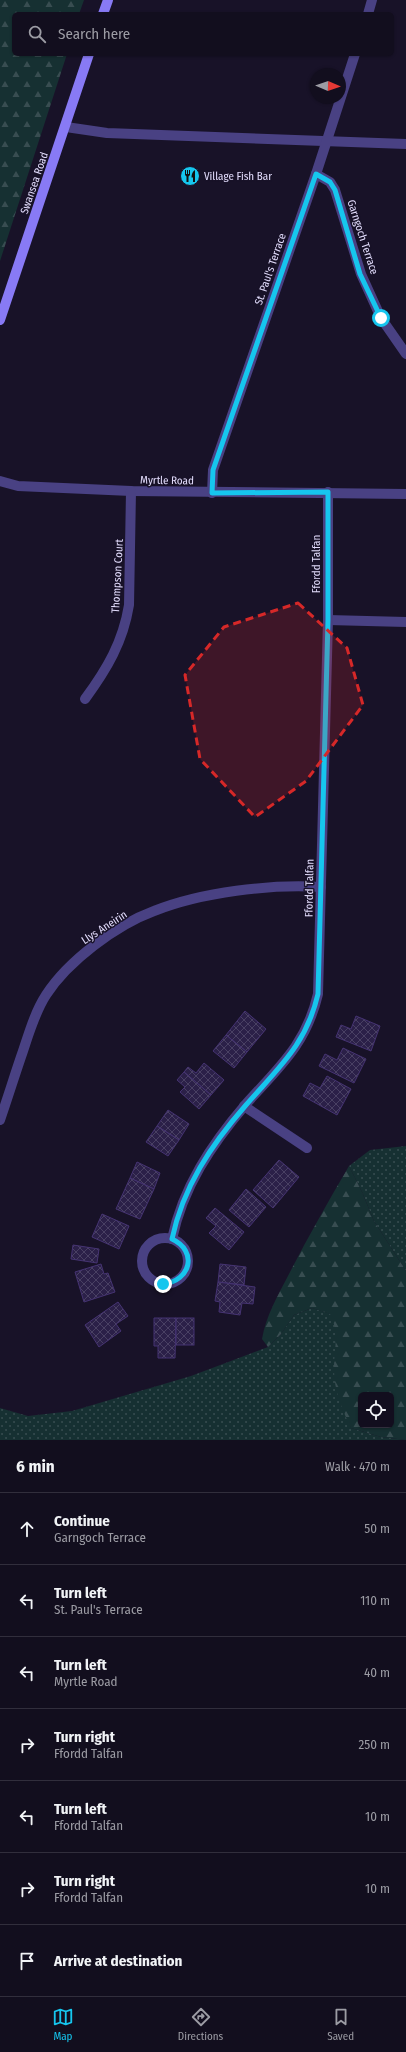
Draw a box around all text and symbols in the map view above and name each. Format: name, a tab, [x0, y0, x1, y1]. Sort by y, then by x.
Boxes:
search box	[12, 12, 394, 56]
icon: search	[26, 23, 48, 45]
text: Search here	[58, 25, 130, 43]
north arrow	[310, 68, 346, 104]
street label: Swansea Road	[18, 151, 51, 216]
restaurant icon: Village Fish Bar	[179, 165, 201, 187]
place label: Village Fish Bar	[204, 170, 272, 183]
street label: Garngoch Terrace	[344, 198, 381, 276]
street label: St. Paul's Terrace	[252, 232, 289, 307]
route start	[372, 309, 390, 327]
street label: Myrtle Road	[140, 474, 194, 487]
street label: Ffordd Talfan	[310, 535, 323, 593]
street label: Thompson Court	[109, 538, 126, 613]
street label: Ffordd Talfan	[302, 859, 317, 917]
street label: Llys Aneirin	[79, 908, 130, 947]
route end	[154, 1275, 172, 1293]
map controls	[358, 1392, 394, 1428]
button: locate	[358, 1392, 394, 1428]
text: 6 min	[16, 1456, 55, 1477]
text: Walk · 470 m	[325, 1459, 390, 1474]
text: Continue	[54, 1512, 110, 1530]
icon: ahead	[16, 1518, 38, 1540]
text: 50 m	[364, 1521, 390, 1536]
text: Garngoch Terrace	[54, 1530, 146, 1545]
text: Turn left	[54, 1584, 107, 1602]
icon: left	[16, 1590, 38, 1612]
text: 110 m	[360, 1593, 390, 1608]
text: St. Paul's Terrace	[54, 1602, 143, 1617]
text: Turn left	[54, 1656, 107, 1674]
icon: left	[16, 1662, 38, 1684]
text: 40 m	[364, 1665, 390, 1680]
text: Myrtle Road	[54, 1674, 118, 1689]
text: Turn right	[54, 1728, 115, 1746]
icon: right	[16, 1734, 38, 1756]
text: 250 m	[358, 1737, 390, 1752]
text: Ffordd Talfan	[54, 1746, 123, 1761]
text: Turn left	[54, 1800, 107, 1818]
icon: left	[16, 1806, 38, 1828]
text: 10 m	[365, 1809, 390, 1824]
text: Ffordd Talfan	[54, 1818, 123, 1833]
text: Turn right	[54, 1872, 115, 1890]
icon: right	[16, 1878, 38, 1900]
text: 10 m	[365, 1881, 390, 1896]
text: Ffordd Talfan	[54, 1890, 123, 1905]
icon: arrive	[16, 1950, 38, 1972]
text: Arrive at destination	[54, 1952, 182, 1970]
tab: Map	[52, 2006, 74, 2043]
tab: Directions	[178, 2006, 223, 2043]
tab: Saved	[327, 2006, 354, 2043]

